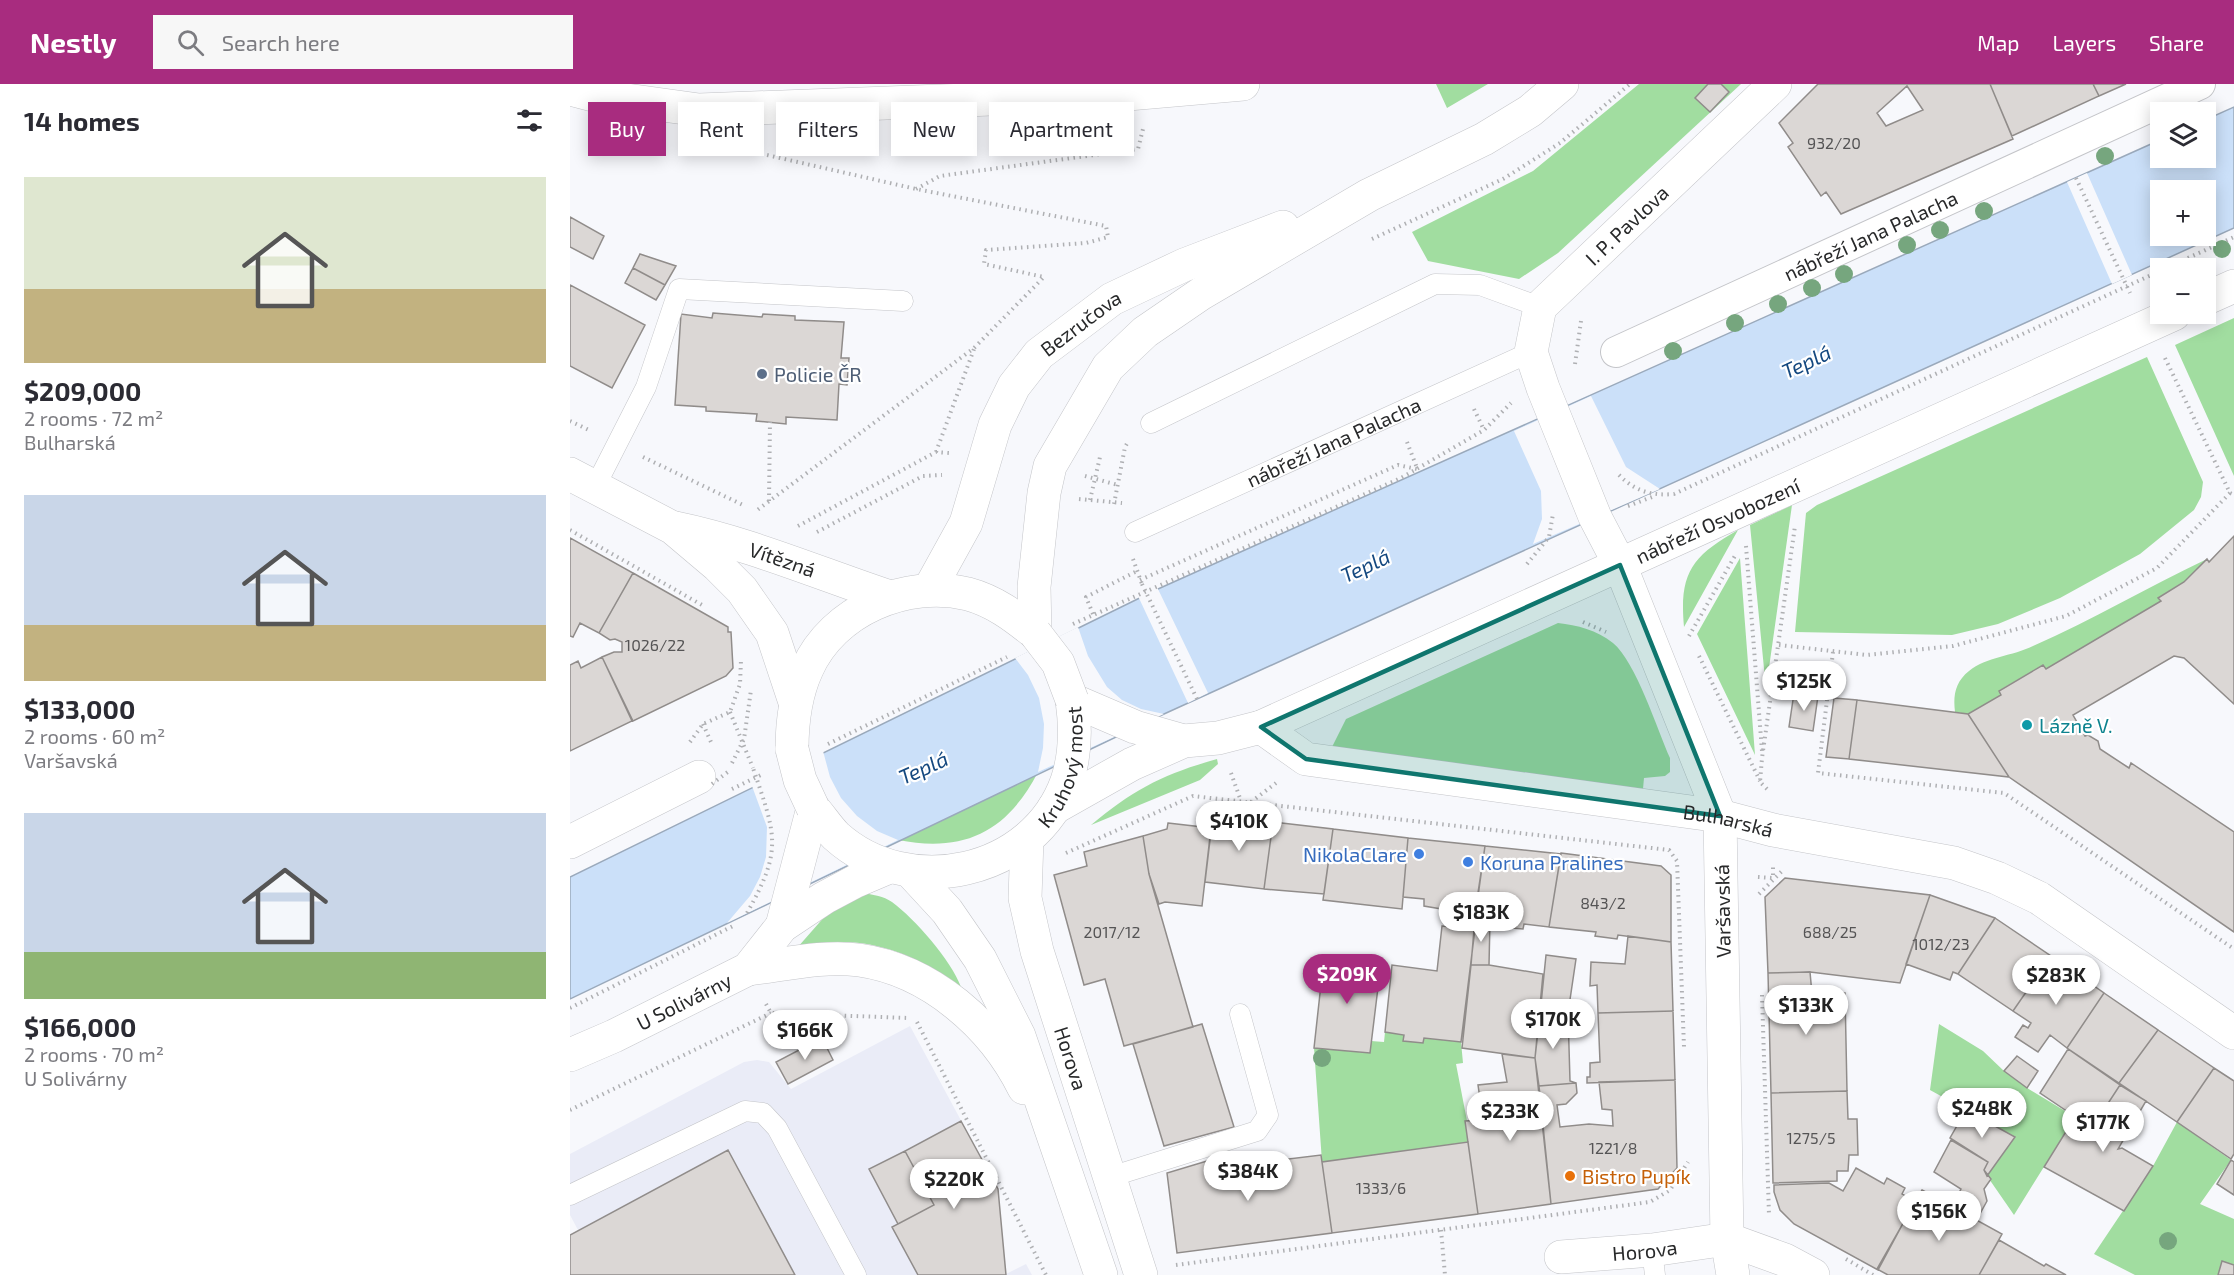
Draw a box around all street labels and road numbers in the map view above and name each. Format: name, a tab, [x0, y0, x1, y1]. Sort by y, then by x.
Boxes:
street label: I. P. Pavlova	[1580, 180, 1673, 270]
street label: nábřeží Jana Palacha	[1780, 185, 1961, 285]
street label: Bezručova	[1036, 285, 1125, 361]
street label: nábřeží Jana Palacha	[1243, 392, 1424, 492]
street label: nábřeží Osvobození	[1632, 472, 1804, 568]
street label: Vítězná	[746, 537, 819, 582]
street label: Kruhový most	[1032, 705, 1087, 832]
street label: Bulharská	[1682, 799, 1776, 842]
street label: Varšavská	[1709, 864, 1735, 958]
street label: U Solivárny	[632, 967, 736, 1035]
street label: Horova	[1050, 1024, 1093, 1093]
street label: Horova	[1611, 1234, 1679, 1265]

